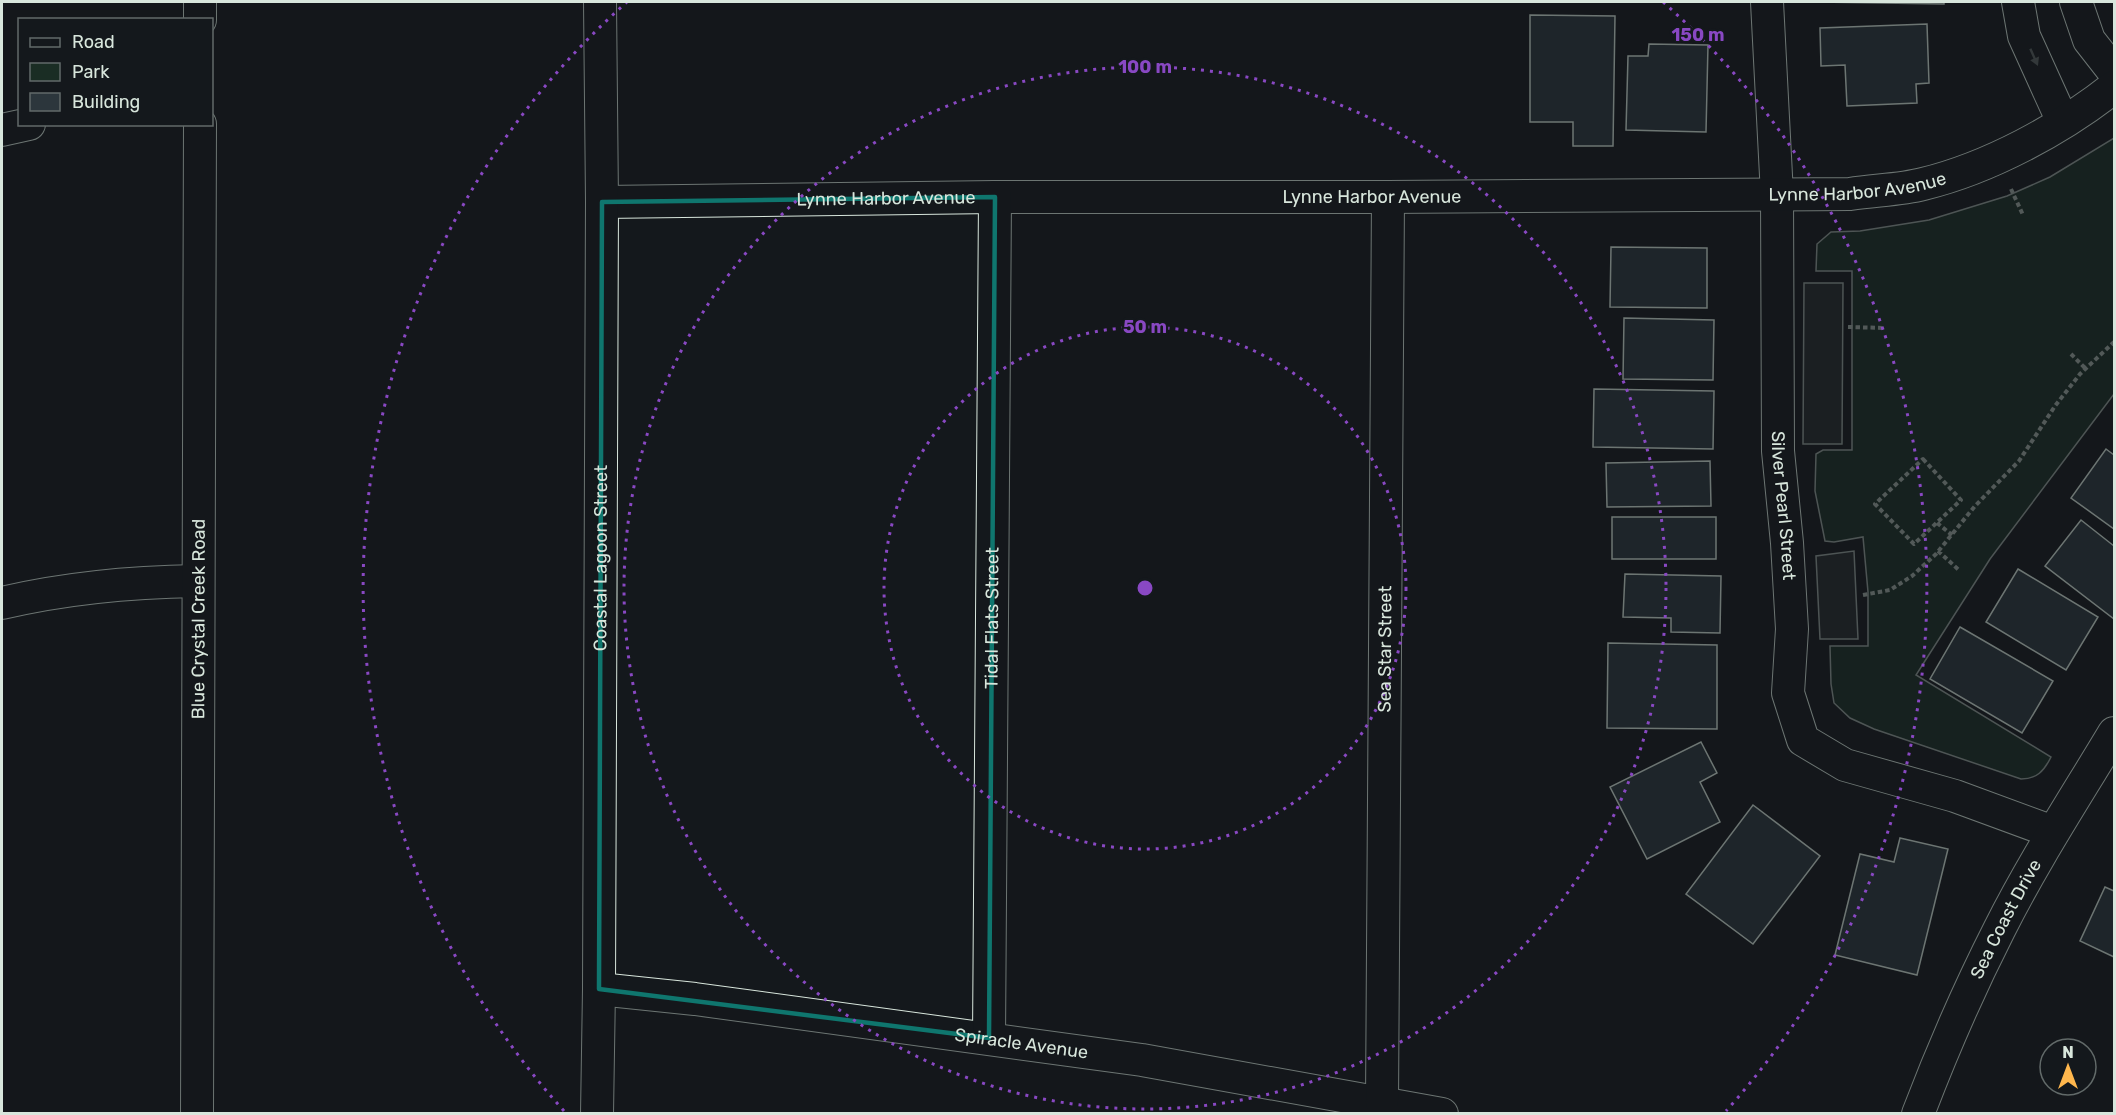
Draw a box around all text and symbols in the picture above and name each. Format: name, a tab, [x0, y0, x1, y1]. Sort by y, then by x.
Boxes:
legend	[18, 18, 213, 126]
text: 150 m	[1671, 24, 1725, 46]
text: Road	[72, 31, 115, 53]
one-way arrow	[2029, 49, 2038, 66]
text: 100 m	[1118, 56, 1172, 78]
text: Park	[72, 61, 110, 83]
text: Building	[72, 91, 140, 113]
street label: Lynne Harbor Avenue	[1768, 167, 1949, 206]
street label: Lynne Harbor Avenue	[796, 186, 976, 211]
street label: Lynne Harbor Avenue	[1283, 186, 1461, 208]
text: 50 m	[1123, 316, 1167, 338]
street label: Silver Pearl Street	[1767, 431, 1800, 581]
street label: Coastal Lagoon Street	[589, 465, 612, 651]
street label: Blue Crystal Creek Road	[187, 519, 210, 719]
street label: Tidal Flats Street	[980, 547, 1004, 689]
centre of rings	[1135, 578, 1155, 598]
street label: Sea Star Street	[1374, 586, 1396, 712]
street label: Sea Coast Drive	[1966, 855, 2046, 982]
street label: Spiracle Avenue	[953, 1024, 1090, 1064]
north arrow	[2038, 1037, 2098, 1097]
text: N	[2062, 1043, 2074, 1062]

